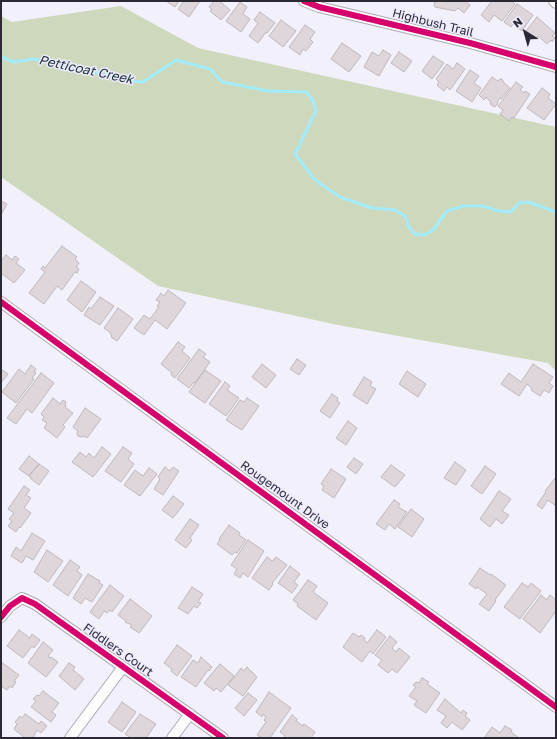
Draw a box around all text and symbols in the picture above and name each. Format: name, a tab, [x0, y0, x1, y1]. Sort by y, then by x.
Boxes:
street label: Highbush Trail	[391, 6, 475, 40]
north arrow	[505, 12, 545, 52]
text: N	[510, 14, 525, 30]
water label: Petticoat Creek	[37, 52, 135, 88]
street label: Rougemount Drive	[238, 458, 332, 532]
street label: Fiddlers Court	[80, 621, 156, 679]

